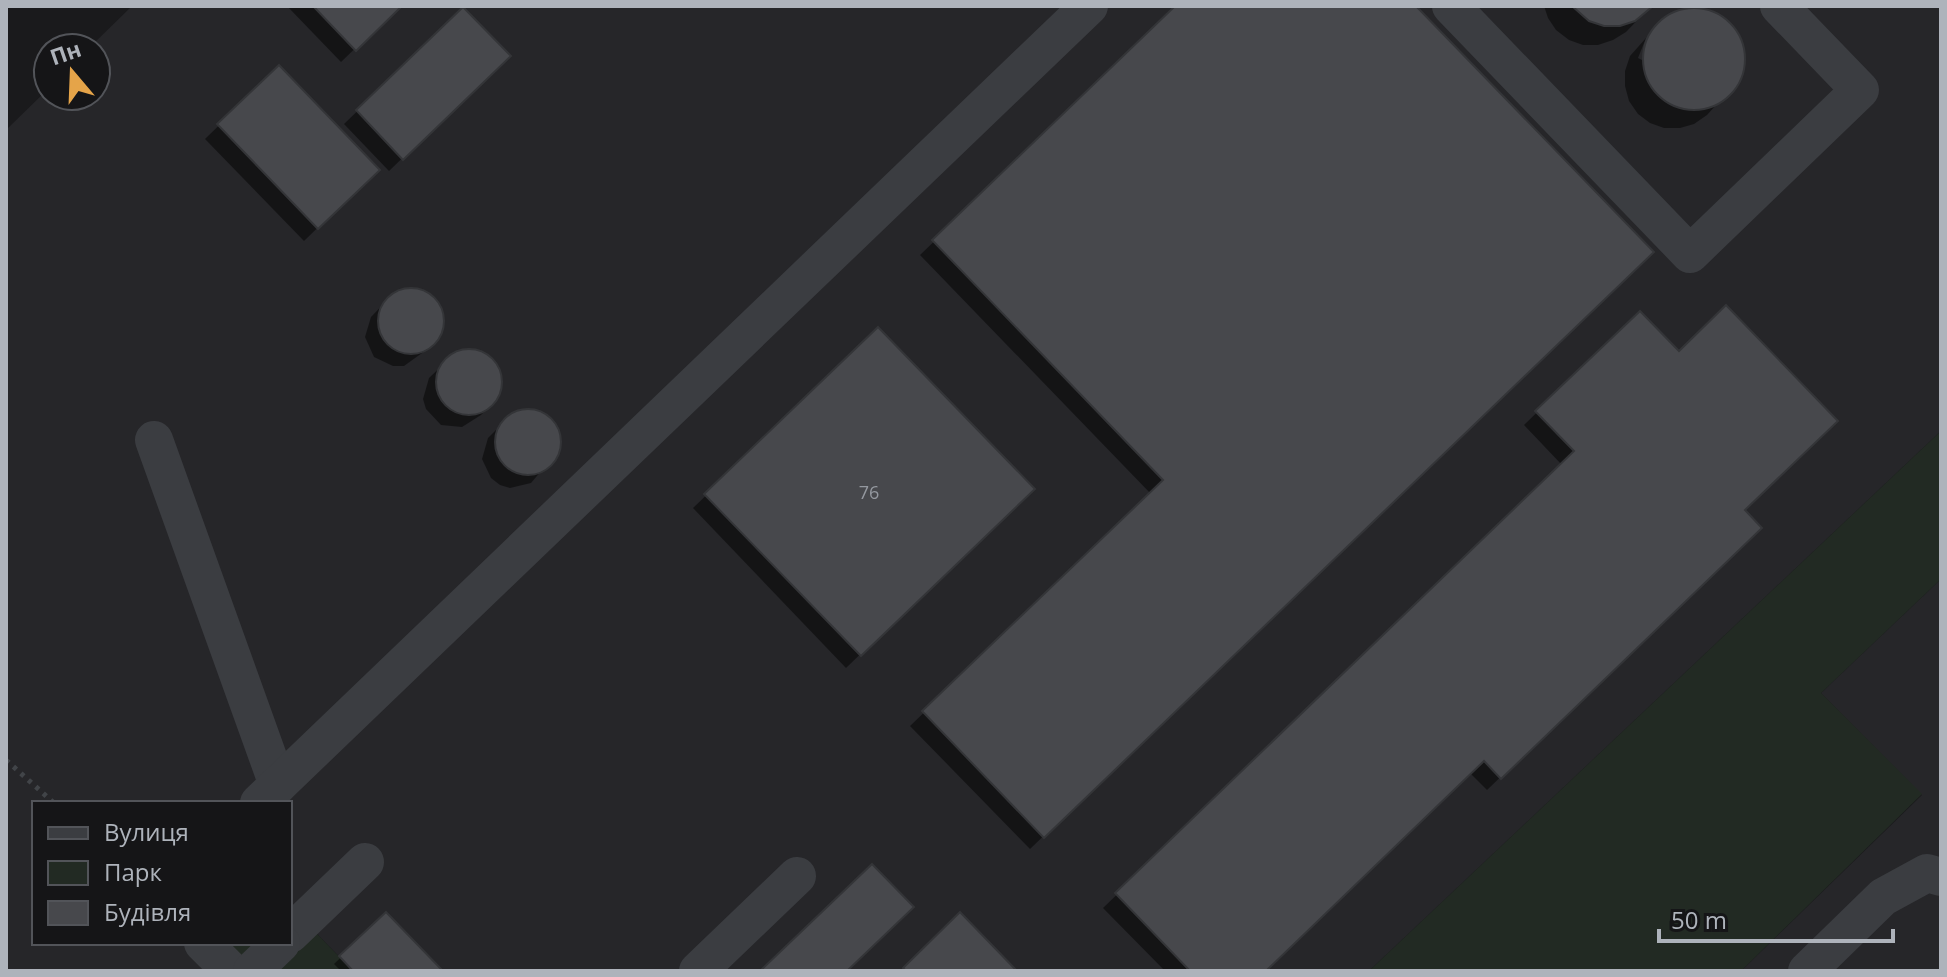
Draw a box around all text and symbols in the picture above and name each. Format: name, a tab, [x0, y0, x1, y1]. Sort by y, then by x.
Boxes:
north arrow	[32, 32, 112, 112]
text: Пн	[46, 33, 85, 71]
house number: 76	[859, 480, 879, 504]
legend	[32, 801, 292, 945]
text: Вулиця	[104, 815, 189, 848]
text: Парк	[104, 855, 162, 888]
scale bar	[1659, 893, 1893, 943]
text: Будівля	[104, 895, 191, 928]
text: 50 m	[1671, 903, 1727, 936]

